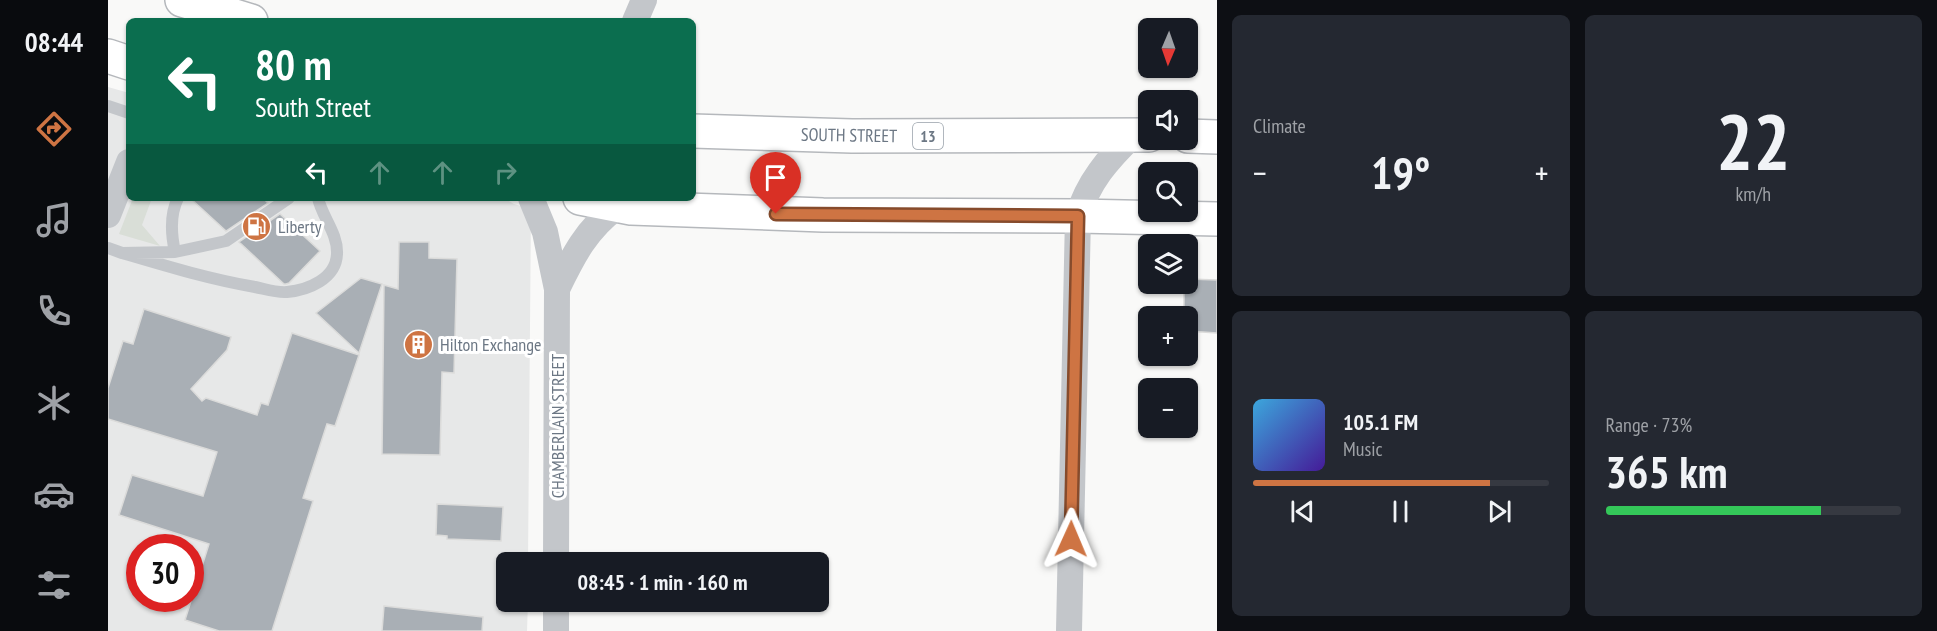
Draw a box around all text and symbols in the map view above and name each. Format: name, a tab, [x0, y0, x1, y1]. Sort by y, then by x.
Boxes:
north arrow	[1138, 18, 1198, 78]
map controls	[1138, 18, 1198, 438]
text: 08:44	[25, 25, 83, 59]
text: 80 m	[255, 37, 332, 92]
icon: left	[156, 42, 234, 120]
text: South Street	[255, 90, 371, 124]
button: sound	[1138, 90, 1198, 150]
text: 22	[1716, 91, 1791, 192]
icon: directions	[33, 108, 75, 150]
text: Climate	[1253, 113, 1306, 139]
street label: SOUTH STREET	[801, 123, 897, 147]
road number: 13	[913, 123, 943, 149]
text: 19°	[1371, 143, 1430, 201]
text: −	[1253, 151, 1267, 194]
text: +	[1535, 151, 1549, 194]
pin	[750, 152, 801, 214]
icon: left	[300, 156, 333, 189]
icon: ahead	[363, 156, 396, 189]
icon: ahead	[426, 156, 459, 189]
icon: right	[489, 156, 522, 189]
icon: arrive	[759, 161, 792, 194]
button: search	[1138, 162, 1198, 222]
text: km/h	[1736, 181, 1771, 207]
icon: music	[33, 199, 75, 241]
fuel station icon: Liberty	[241, 210, 273, 242]
place label: Liberty	[278, 215, 322, 238]
button: layers	[1138, 234, 1198, 294]
icon: phone	[33, 290, 75, 332]
button: +	[1138, 306, 1198, 366]
building icon: Hilton Exchange	[403, 328, 435, 360]
place label: Hilton Exchange	[440, 333, 541, 356]
street label: CHAMBERLAIN STREET	[546, 354, 569, 498]
button: −	[1138, 378, 1198, 438]
icon: climate	[33, 382, 75, 424]
text: 105.1 FM	[1343, 408, 1418, 436]
text: Range · 73%	[1606, 412, 1692, 438]
text: Music	[1343, 436, 1383, 462]
text: 365 km	[1606, 442, 1728, 500]
icon: car	[33, 473, 75, 515]
icon: previous	[1286, 495, 1319, 528]
icon: pause	[1384, 495, 1417, 528]
icon: next	[1483, 495, 1516, 528]
position arrow	[1039, 507, 1103, 571]
speed limit sign: 30	[126, 534, 204, 612]
icon: filters	[33, 564, 75, 606]
text: 08:45 · 1 min · 160 m	[577, 568, 748, 596]

